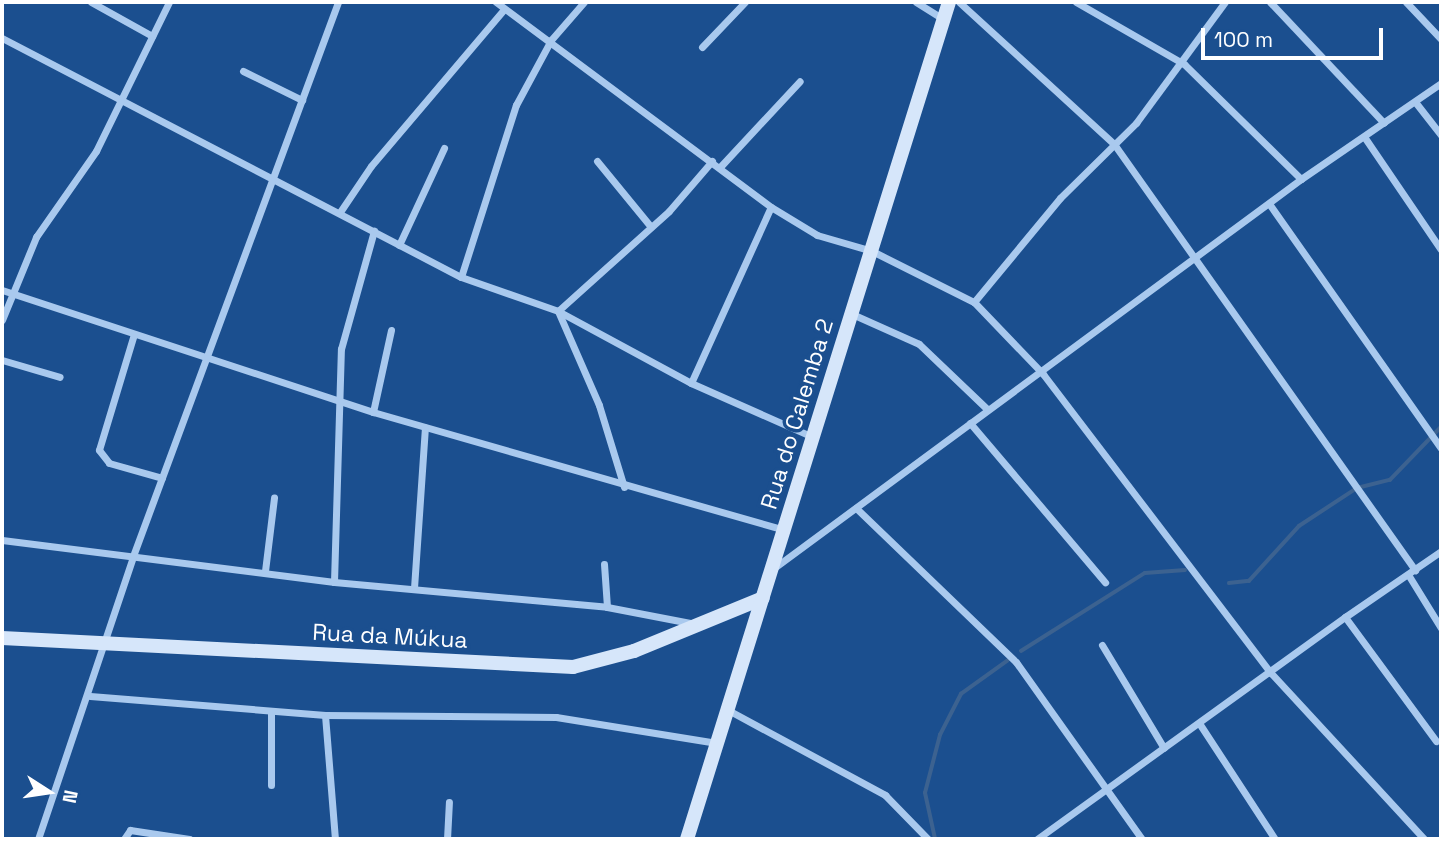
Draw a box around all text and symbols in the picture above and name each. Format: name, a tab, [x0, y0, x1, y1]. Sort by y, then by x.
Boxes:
scale bar	[1205, 14, 1387, 58]
text: 100 m	[1214, 26, 1273, 53]
street label: Rua do Calemba 2	[755, 316, 839, 512]
street label: Rua da Múkua	[312, 618, 468, 654]
north arrow	[14, 757, 84, 827]
text: N	[56, 788, 84, 805]

